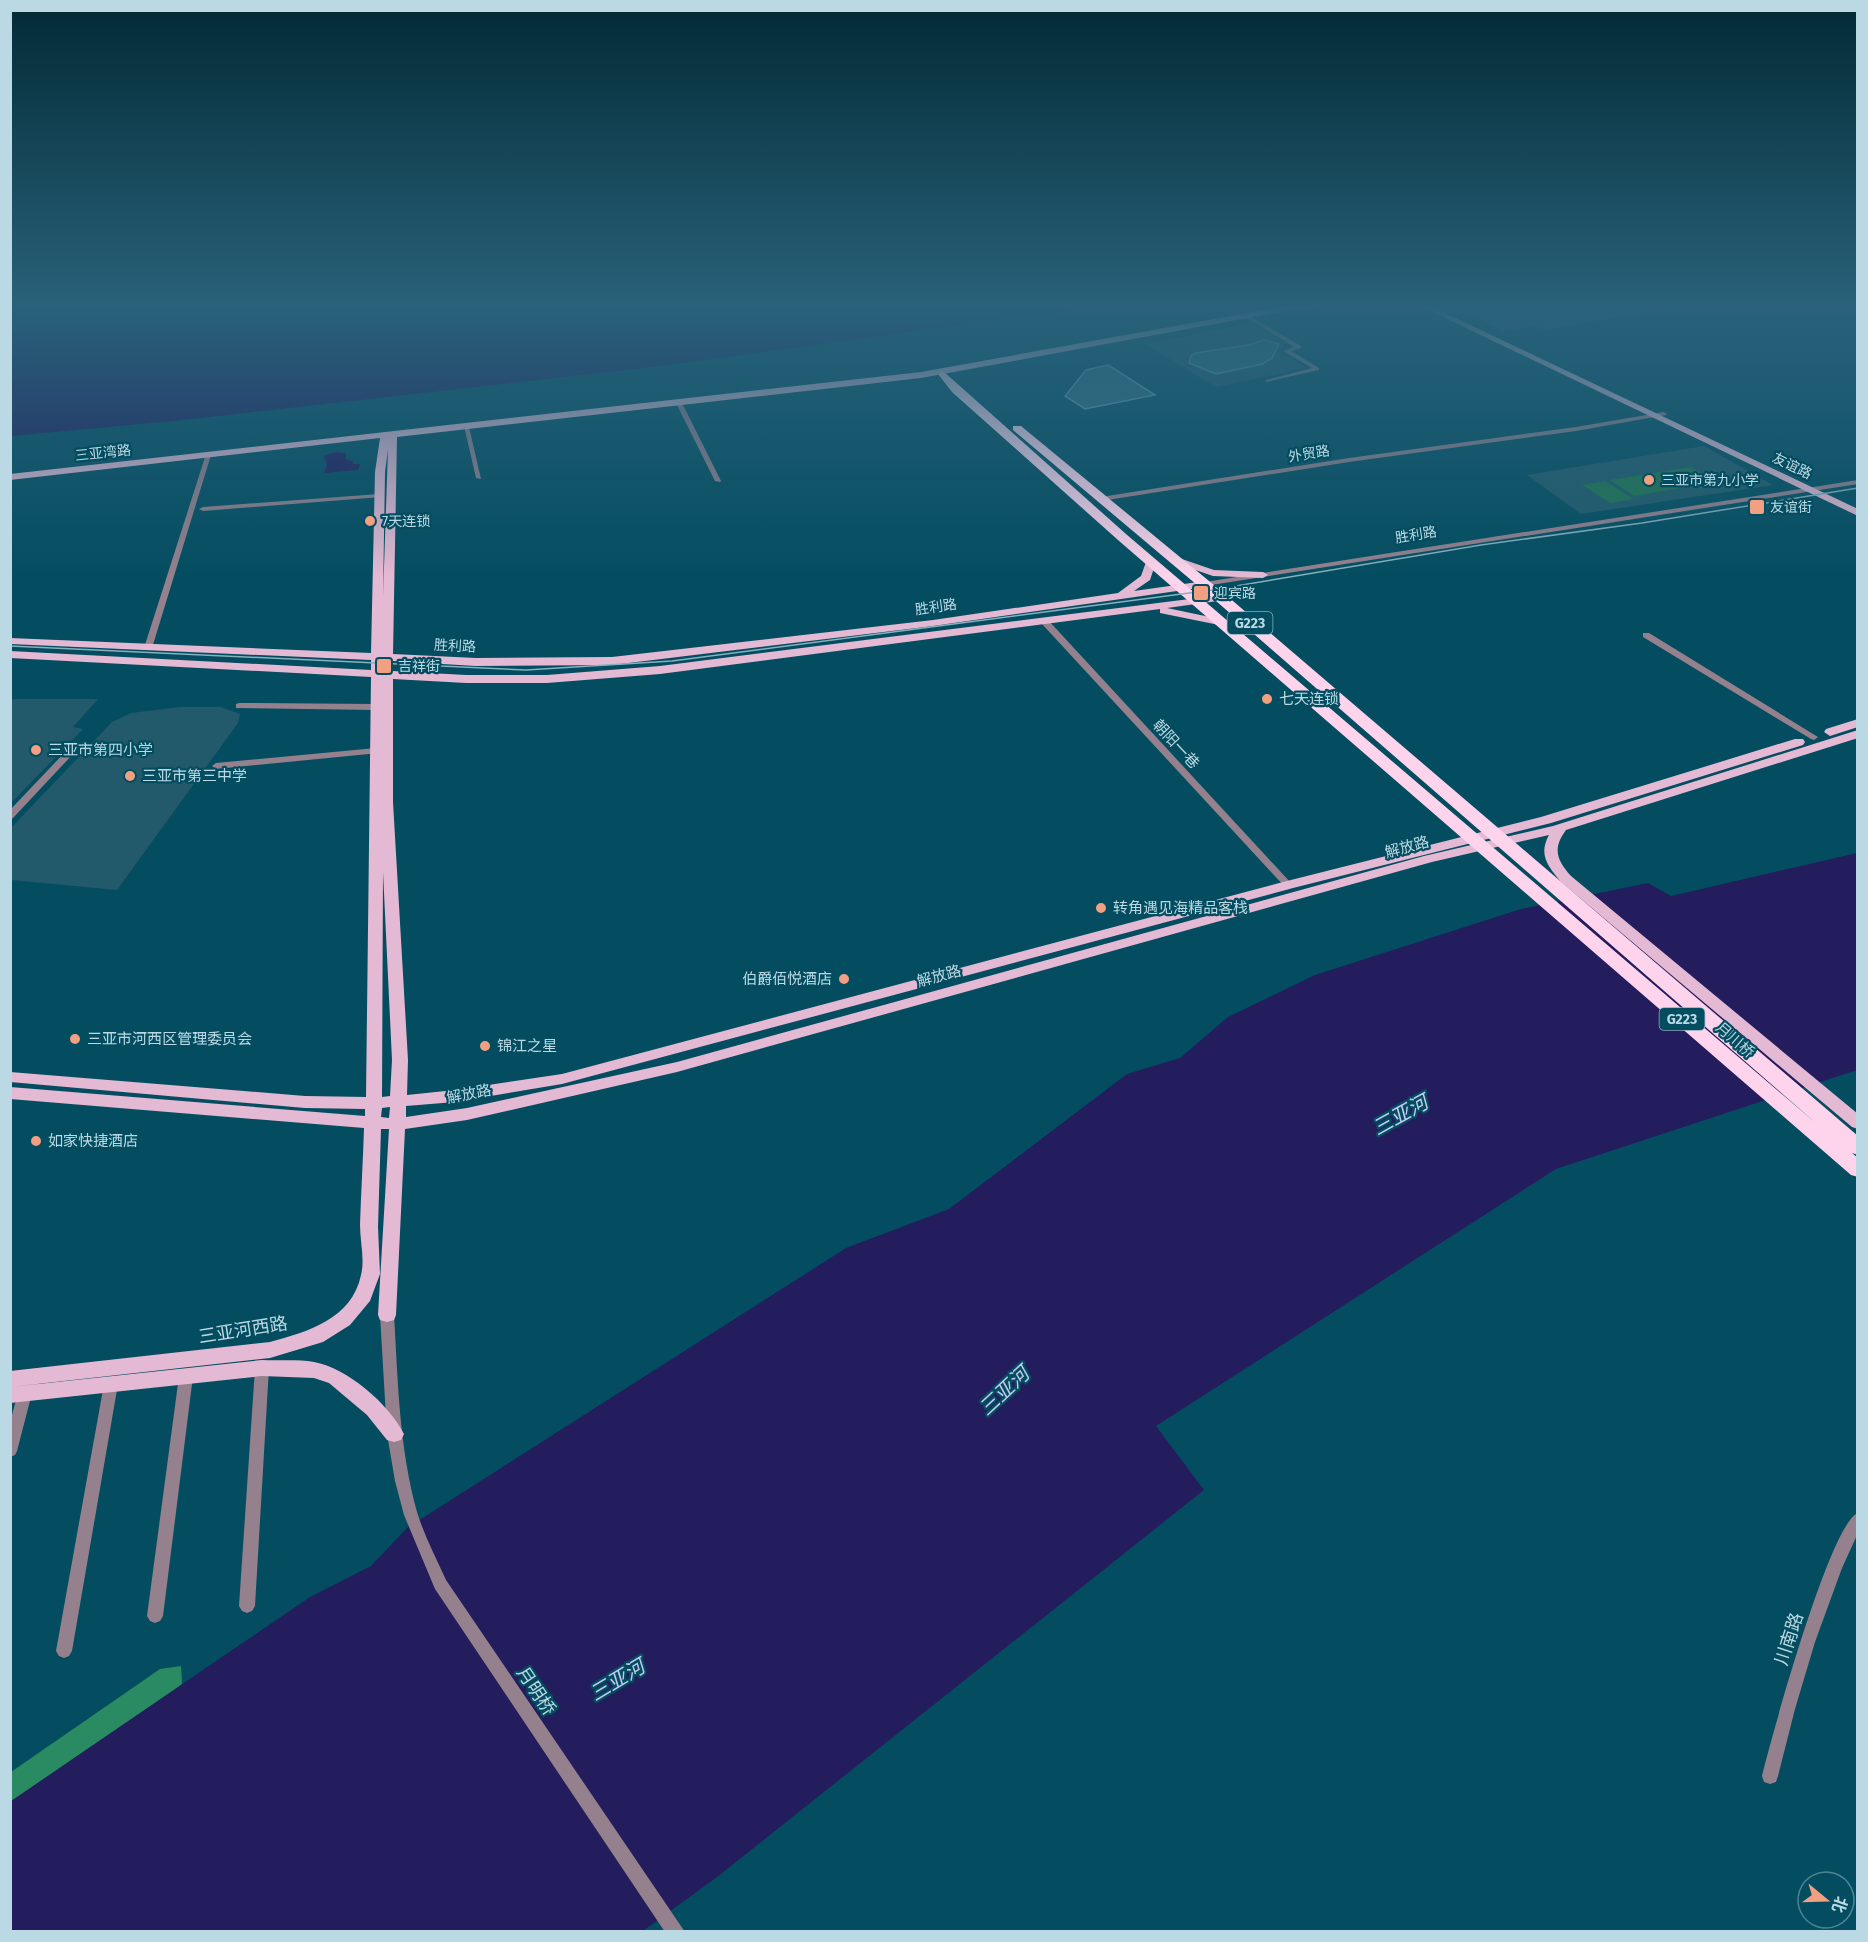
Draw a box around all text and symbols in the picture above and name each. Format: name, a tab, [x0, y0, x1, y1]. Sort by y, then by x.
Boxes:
street label: 三亚湾路	[74, 442, 132, 464]
street label: 外贸路	[1287, 442, 1331, 466]
street label: 友谊路	[1769, 449, 1815, 483]
place label: 三亚市第九小学	[1661, 472, 1759, 489]
marker: 三亚市第九小学	[1642, 473, 1656, 487]
marker: 友谊街	[1748, 498, 1766, 516]
place label: 友谊街	[1770, 499, 1812, 516]
place label: 7天连锁	[382, 513, 430, 530]
marker: 7天连锁	[363, 514, 377, 528]
street label: 胜利路	[1394, 523, 1438, 547]
marker: 迎宾路	[1192, 584, 1210, 602]
place label: 迎宾路	[1214, 585, 1256, 602]
street label: 胜利路	[914, 596, 958, 618]
road number: G223	[1228, 612, 1272, 634]
street label: 胜利路	[434, 636, 476, 656]
marker: 吉祥街	[375, 657, 393, 675]
place label: 吉祥街	[398, 658, 440, 675]
place label: 七天连锁	[1279, 690, 1339, 708]
marker: 七天连锁	[1260, 692, 1274, 706]
street label: 朝阳一巷	[1149, 716, 1203, 772]
place label: 三亚市第四小学	[48, 741, 153, 759]
marker: 三亚市第四小学	[29, 743, 43, 757]
place label: 三亚市第三中学	[142, 767, 247, 785]
marker: 三亚市第三中学	[123, 769, 137, 783]
street label: 解放路	[1383, 832, 1431, 862]
place label: 转角遇见海精品客栈	[1113, 899, 1248, 917]
marker: 转角遇见海精品客栈	[1094, 901, 1108, 915]
street label: 解放路	[915, 961, 963, 991]
place label: 伯爵佰悦酒店	[742, 970, 832, 988]
marker: 伯爵佰悦酒店	[837, 972, 851, 986]
road number: G223	[1660, 1008, 1704, 1030]
street label: 月川桥	[1712, 1018, 1758, 1062]
place label: 三亚市河西区管理委员会	[87, 1030, 252, 1048]
marker: 三亚市河西区管理委员会	[68, 1032, 82, 1046]
place label: 锦江之星	[497, 1037, 557, 1055]
marker: 锦江之星	[478, 1039, 492, 1053]
street label: 解放路	[445, 1081, 493, 1107]
water label: 三亚河	[1368, 1088, 1436, 1140]
place label: 如家快捷酒店	[48, 1132, 138, 1150]
marker: 如家快捷酒店	[29, 1134, 43, 1148]
street label: 三亚河西路	[197, 1312, 289, 1348]
water label: 三亚河	[974, 1359, 1037, 1420]
street label: 川南路	[1770, 1610, 1808, 1668]
water label: 三亚河	[585, 1652, 652, 1706]
street label: 月明桥	[512, 1662, 560, 1720]
north arrow	[1796, 1870, 1856, 1930]
text: 北	[1828, 1894, 1851, 1915]

